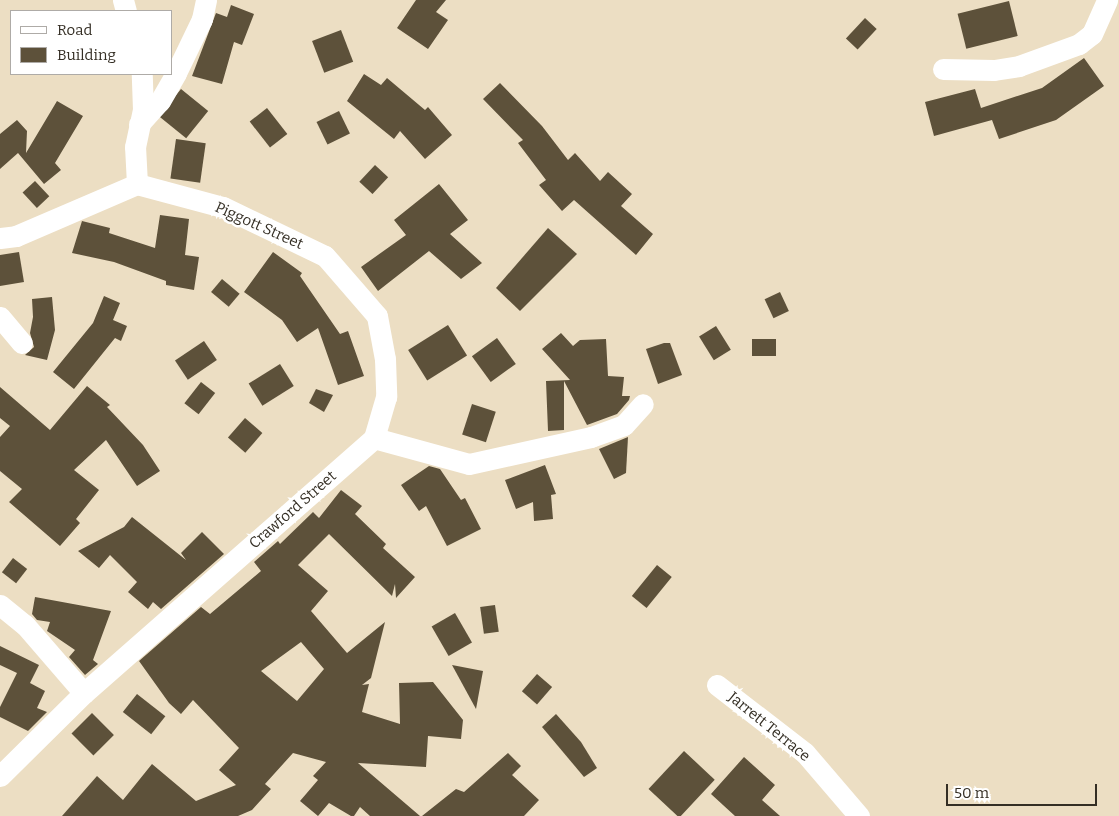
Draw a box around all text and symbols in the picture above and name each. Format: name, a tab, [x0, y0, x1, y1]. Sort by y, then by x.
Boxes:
legend	[10, 10, 172, 75]
text: Road	[57, 21, 92, 39]
text: Building	[57, 46, 116, 64]
street label: Piggott Street	[212, 199, 306, 253]
street label: Crawford Street	[246, 467, 340, 553]
street label: Jarrett Terrace	[724, 688, 814, 766]
scale bar	[949, 774, 1100, 806]
text: 50 m	[954, 784, 989, 802]

